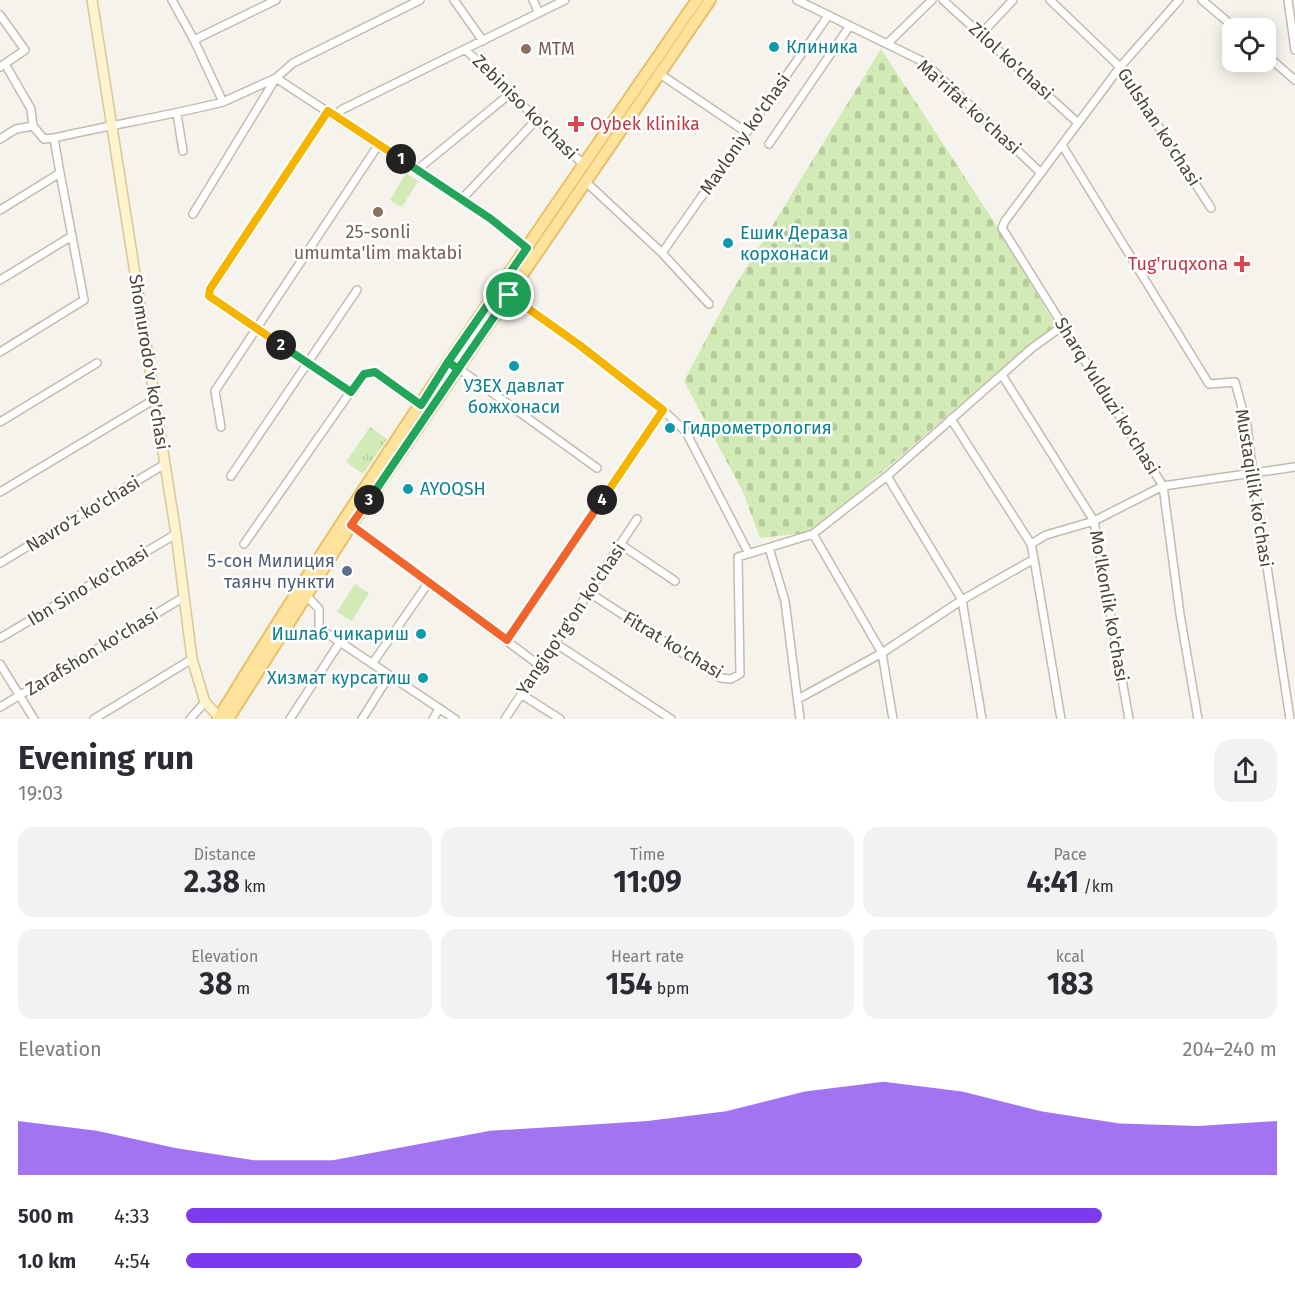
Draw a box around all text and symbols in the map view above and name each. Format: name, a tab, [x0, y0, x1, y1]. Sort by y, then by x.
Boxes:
street label: Zilol ko'chasi	[964, 17, 1058, 105]
map controls	[1222, 18, 1276, 72]
button: locate	[1222, 18, 1276, 72]
place label: Клиника	[786, 36, 858, 58]
place label: MTM	[538, 38, 575, 60]
marker: Клиника	[767, 40, 781, 54]
marker: MTM	[519, 42, 533, 56]
street label: Zebiniso ko'chasi	[468, 50, 582, 164]
street label: Ma'rifat ko'chasi	[913, 55, 1025, 159]
street label: Gulshan ko'chasi	[1113, 64, 1205, 190]
street label: Mavloniy ko'chasi	[695, 69, 795, 199]
place label: Oybek klinika	[590, 113, 700, 135]
marker: Oybek klinika	[567, 115, 585, 133]
pin: 1	[386, 144, 416, 174]
text: 1	[397, 149, 405, 168]
marker: 25-sonli umumta'lim maktabi	[371, 205, 385, 219]
place label: 25-sonli umumta'lim maktabi	[294, 221, 462, 264]
place label: Ешик Дераза корхонаси	[740, 222, 848, 265]
marker: Ешик Дераза корхонаси	[721, 236, 735, 250]
place label: Tug'ruqxona	[1128, 253, 1228, 275]
marker: Tug'ruqxona	[1233, 255, 1251, 273]
pin	[483, 269, 534, 320]
street label: Shomurodo'v ko'chasi	[124, 272, 174, 452]
icon: arrive	[492, 278, 525, 311]
street label: Sharq Yulduzi ko'chasi	[1050, 313, 1164, 479]
pin: 2	[266, 330, 296, 360]
text: 2	[277, 335, 285, 354]
marker: УЗЕХ давлат божхонаси	[507, 359, 521, 373]
place label: УЗЕХ давлат божхонаси	[464, 375, 565, 418]
street label: Mustaqillik ko'chasi	[1231, 407, 1277, 569]
place label: Гидрометрология	[682, 417, 832, 439]
marker: Гидрометрология	[663, 421, 677, 435]
street label: Navro'z ko'chasi	[22, 471, 144, 557]
place label: AYOQSH	[420, 478, 486, 500]
marker: AYOQSH	[401, 482, 415, 496]
pin: 3	[354, 485, 384, 515]
pin: 4	[587, 485, 617, 515]
text: 3	[365, 490, 373, 509]
text: 4	[597, 490, 607, 509]
street label: Mo'lkonlik ko'chasi	[1085, 529, 1133, 683]
street label: Yangiqo'rg'on ko'chasi	[512, 539, 630, 699]
street label: Ibn Sino ko'chasi	[23, 541, 153, 631]
place label: 5-сон Милиция таянч пункти	[207, 550, 335, 593]
marker: 5-сон Милиция таянч пункти	[340, 564, 354, 578]
street label: Zarafshon ko'chasi	[22, 604, 162, 700]
street label: Fitrat ko'chasi	[619, 607, 727, 683]
place label: Ишлаб чикариш	[272, 623, 409, 645]
marker: Ишлаб чикариш	[414, 627, 428, 641]
place label: Хизмат курсатиш	[267, 667, 411, 689]
marker: Хизмат курсатиш	[416, 671, 430, 685]
text: Evening run	[18, 738, 194, 778]
button: share	[1214, 739, 1277, 802]
text: 19:03	[18, 781, 63, 805]
text: Distance	[194, 845, 256, 864]
text: Time	[630, 845, 665, 864]
text: Pace	[1054, 845, 1087, 864]
text: 2.38	[184, 864, 240, 900]
text: 11:09	[613, 864, 682, 900]
text: 4:41	[1027, 864, 1079, 900]
text: km	[240, 877, 266, 896]
text: /km	[1079, 877, 1114, 896]
text: Elevation	[191, 947, 258, 966]
text: Heart rate	[611, 947, 684, 966]
text: kcal	[1056, 947, 1085, 966]
text: 38	[199, 966, 232, 1002]
text: 154	[606, 966, 652, 1002]
text: 183	[1047, 966, 1094, 1002]
text: m	[232, 979, 250, 998]
text: bpm	[652, 979, 689, 998]
text: Elevation	[18, 1037, 102, 1061]
text: 204–240 m	[1183, 1037, 1277, 1061]
text: 500 m	[18, 1204, 74, 1228]
text: 4:33	[114, 1204, 150, 1228]
text: 1.0 km	[18, 1249, 76, 1273]
text: 4:54	[114, 1249, 150, 1273]

